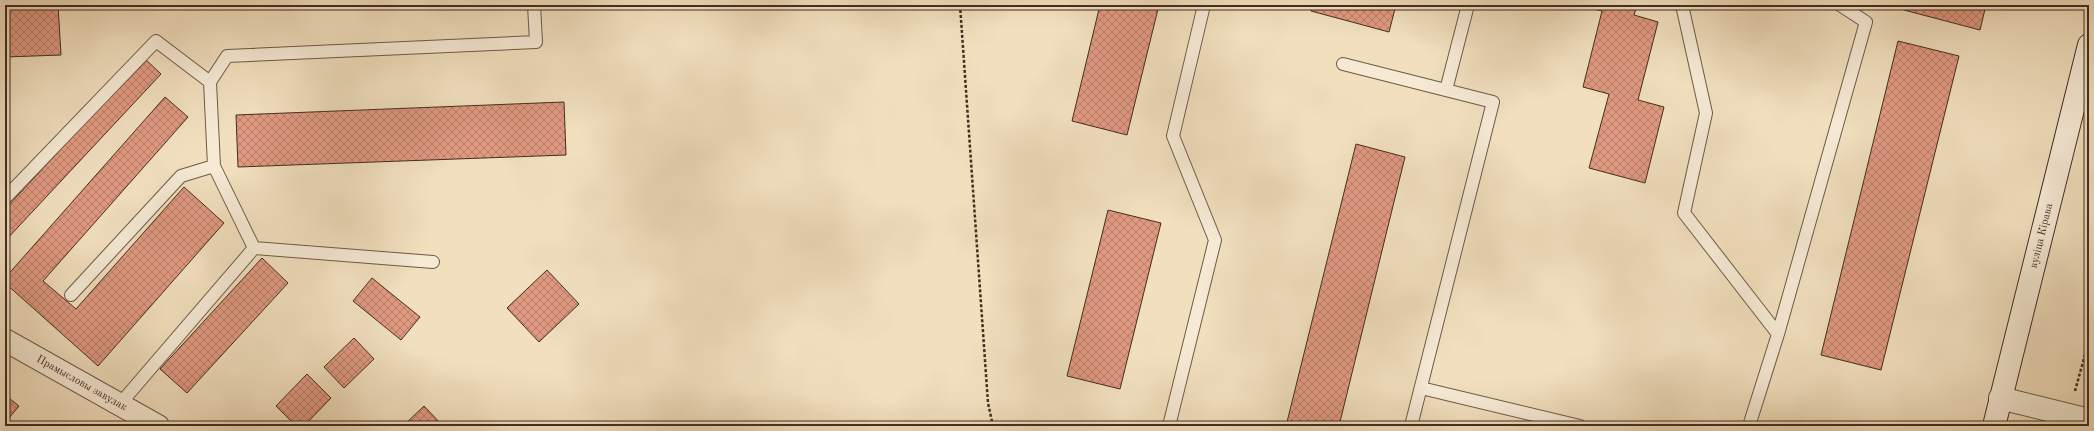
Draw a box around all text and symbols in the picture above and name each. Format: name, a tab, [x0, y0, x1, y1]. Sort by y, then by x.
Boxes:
street label: вуліца Кірава	[2028, 202, 2055, 269]
street label: Прамысловы завулак	[35, 353, 129, 413]

